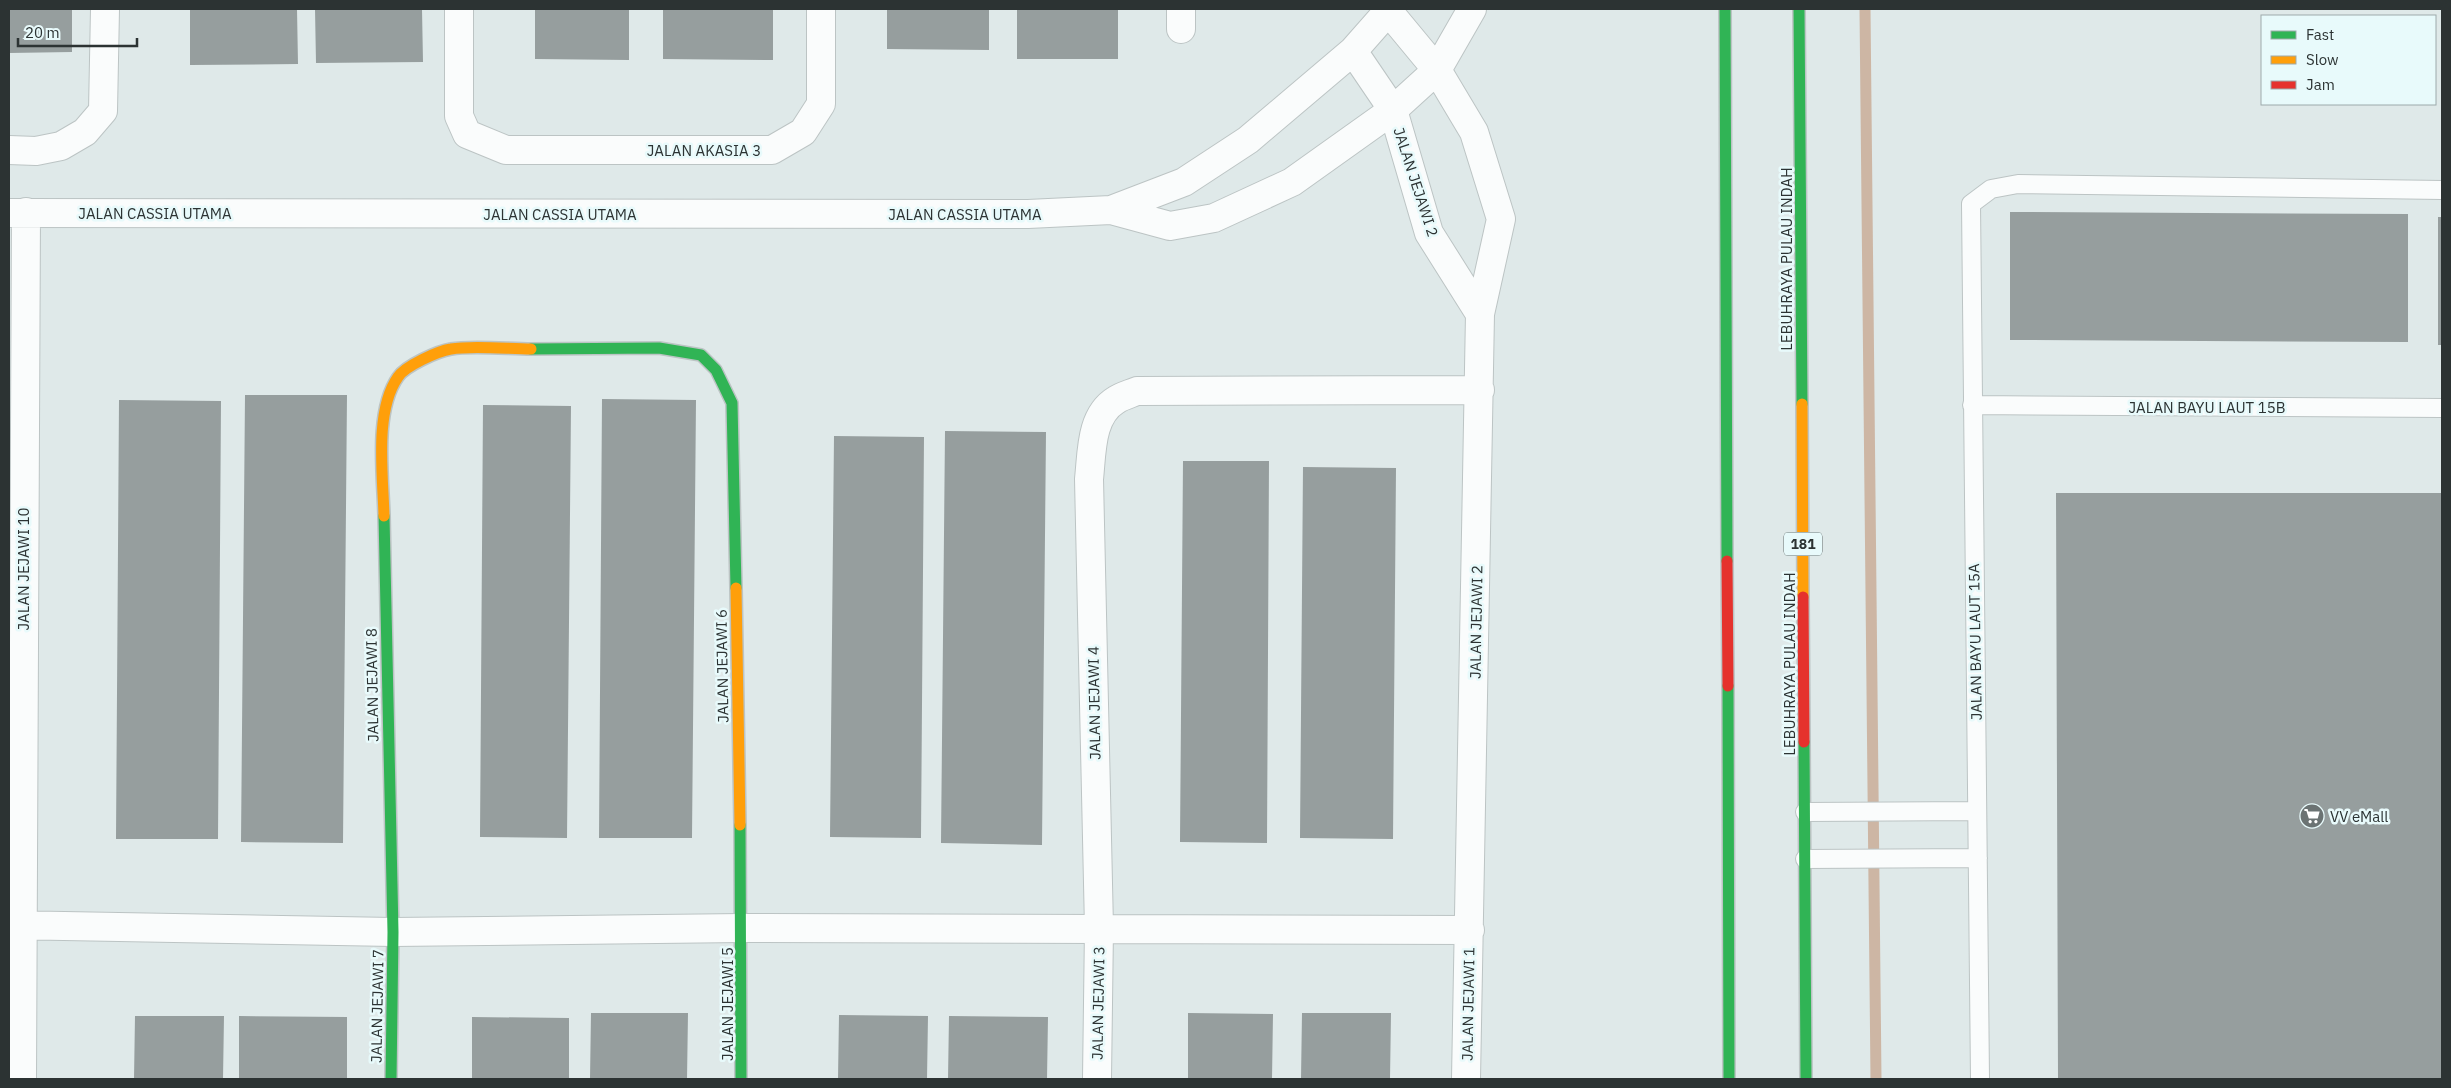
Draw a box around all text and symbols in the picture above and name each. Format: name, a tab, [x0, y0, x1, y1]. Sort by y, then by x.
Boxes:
scale bar	[18, 15, 136, 47]
legend	[2261, 15, 2436, 105]
text: 20 m	[25, 23, 60, 42]
text: Fast	[2306, 25, 2334, 44]
text: Slow	[2306, 50, 2339, 69]
text: Jam	[2306, 75, 2335, 94]
street label: JALAN JEJAWI 2	[1389, 125, 1443, 239]
street label: JALAN AKASIA 3	[647, 141, 761, 160]
street label: LEBUHRAYA PULAU INDAH	[1777, 167, 1796, 351]
street label: JALAN CASSIA UTAMA	[78, 204, 232, 223]
street label: JALAN CASSIA UTAMA	[483, 205, 637, 224]
street label: JALAN CASSIA UTAMA	[888, 205, 1042, 224]
street label: JALAN BAYU LAUT 15B	[2128, 398, 2286, 417]
street label: JALAN JEJAWI 10	[14, 508, 33, 630]
road number: 181	[1784, 532, 1822, 556]
street label: JALAN BAYU LAUT 15A	[1964, 563, 1986, 721]
street label: JALAN JEJAWI 2	[1466, 565, 1486, 679]
street label: LEBUHRAYA PULAU INDAH	[1780, 572, 1799, 756]
street label: JALAN JEJAWI 6	[712, 609, 732, 723]
street label: JALAN JEJAWI 8	[362, 628, 382, 742]
street label: JALAN JEJAWI 4	[1084, 646, 1104, 760]
supermarket icon: VV eMall	[2299, 803, 2325, 829]
place label: VV eMall	[2330, 807, 2388, 826]
street label: JALAN JEJAWI 3	[1088, 946, 1108, 1060]
street label: JALAN JEJAWI 5	[718, 947, 737, 1061]
street label: JALAN JEJAWI 1	[1458, 947, 1478, 1061]
street label: JALAN JEJAWI 7	[367, 949, 387, 1063]

